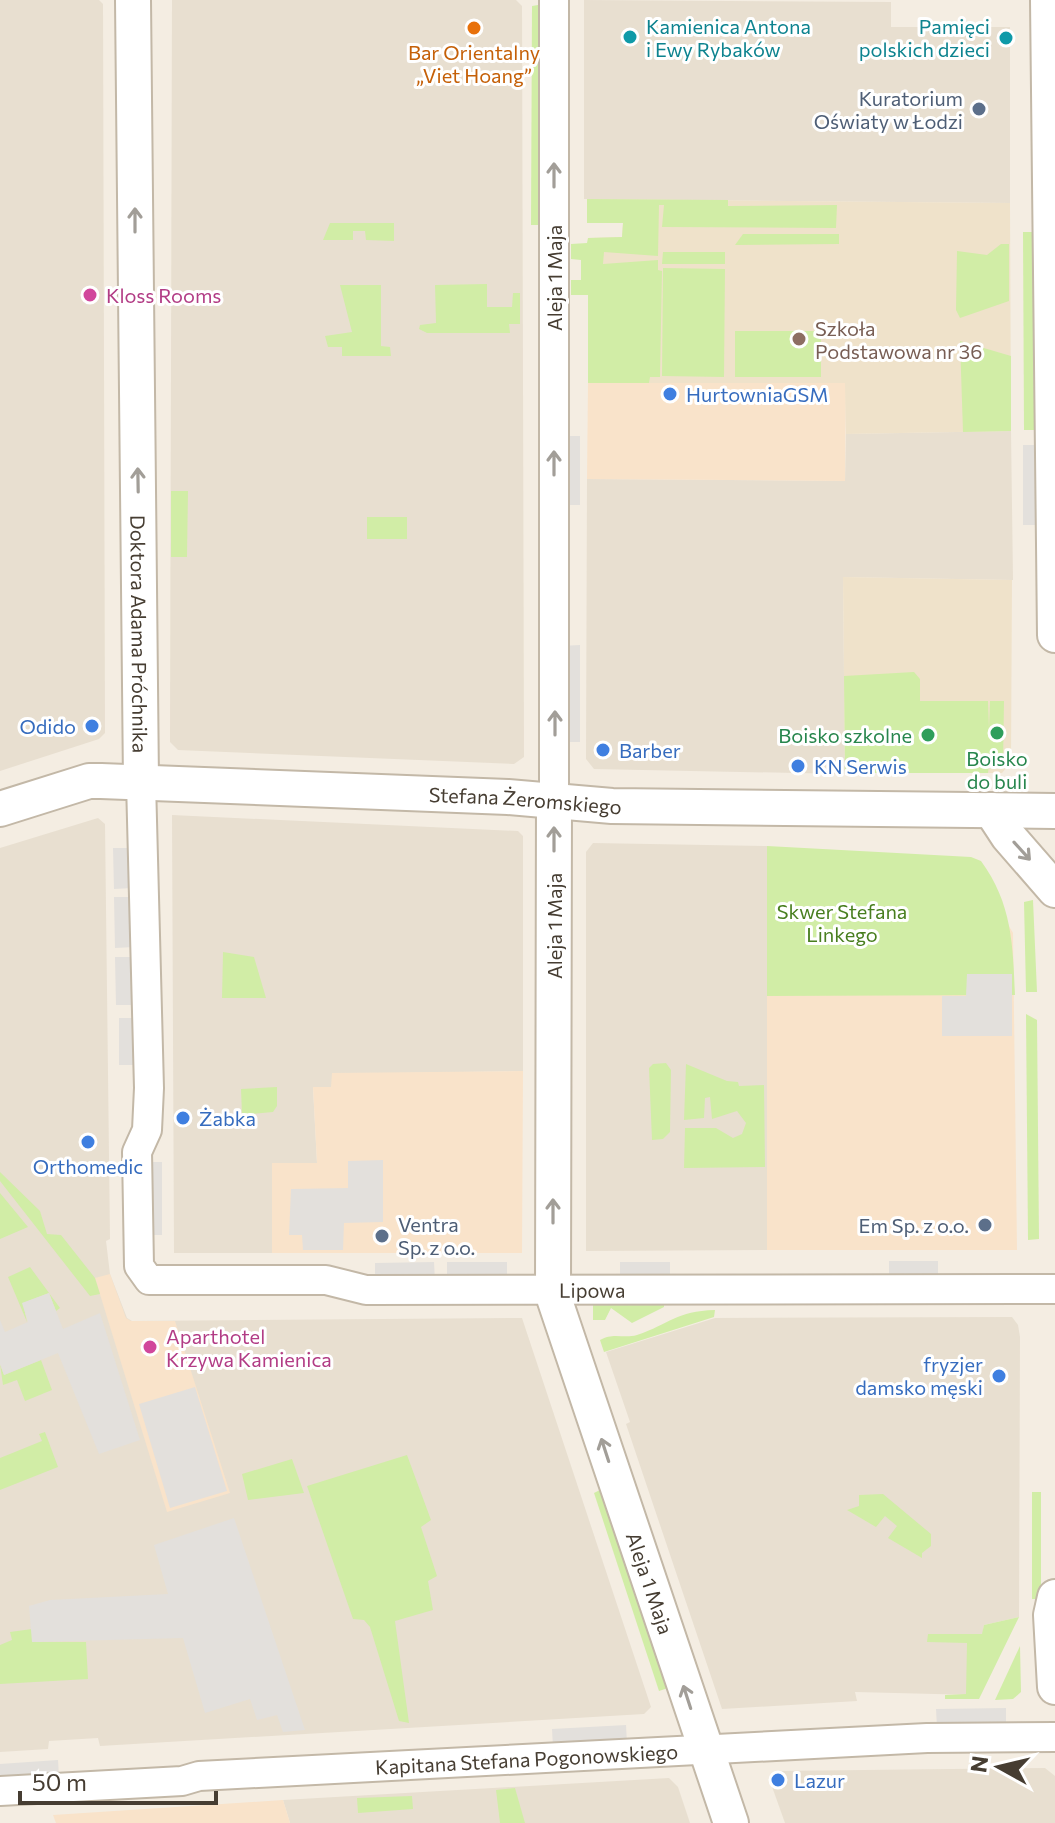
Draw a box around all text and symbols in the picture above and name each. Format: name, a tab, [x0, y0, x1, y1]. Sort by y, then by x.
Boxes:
place label: Kamienica Antona i Ewy Rybaków	[646, 14, 811, 61]
place label: Pamięci polskich dzieci	[859, 14, 990, 61]
marker: Bar Orientalny „Viet Hoang”	[465, 19, 483, 37]
marker: Kamienica Antona i Ewy Rybaków	[621, 28, 639, 46]
marker: Pamięci polskich dzieci	[997, 29, 1015, 47]
place label: Bar Orientalny „Viet Hoang”	[408, 40, 540, 87]
place label: Kuratorium Oświaty w Łodzi	[814, 86, 963, 133]
marker: Kuratorium Oświaty w Łodzi	[970, 100, 988, 118]
one-way arrow	[546, 162, 562, 189]
one-way arrow	[127, 207, 143, 234]
street label: Aleja 1 Maja	[542, 225, 566, 331]
place label: Kloss Rooms	[106, 283, 221, 307]
marker: Kloss Rooms	[81, 286, 99, 304]
place label: Szkoła Podstawowa nr 36	[815, 316, 982, 363]
marker: Szkoła Podstawowa nr 36	[790, 330, 808, 348]
place label: HurtowniaGSM	[686, 382, 828, 406]
marker: HurtowniaGSM	[661, 385, 679, 403]
one-way arrow	[546, 450, 562, 477]
one-way arrow	[130, 467, 146, 494]
street label: Doktora Adama Próchnika	[126, 515, 153, 753]
one-way arrow	[547, 710, 562, 737]
place label: Odido	[19, 714, 76, 738]
marker: Odido	[83, 717, 101, 735]
place label: Boisko szkolne	[778, 723, 912, 747]
marker: Boisko do buli	[988, 724, 1006, 742]
marker: Boisko szkolne	[919, 726, 937, 744]
place label: Barber	[619, 738, 681, 762]
marker: Barber	[594, 741, 612, 759]
place label: Boisko do buli	[966, 746, 1028, 793]
place label: KN Serwis	[814, 754, 907, 778]
marker: KN Serwis	[789, 757, 807, 775]
street label: Stefana Żeromskiego	[428, 782, 622, 818]
one-way arrow	[546, 826, 562, 853]
one-way arrow	[1012, 840, 1031, 861]
street label: Aleja 1 Maja	[542, 873, 566, 979]
park label: Skwer Stefana Linkego	[777, 899, 907, 946]
place label: Żabka	[199, 1106, 256, 1130]
marker: Żabka	[174, 1109, 192, 1127]
marker: Orthomedic	[79, 1133, 97, 1151]
place label: Orthomedic	[33, 1154, 143, 1178]
one-way arrow	[545, 1198, 561, 1225]
place label: Ventra Sp. z o.o.	[398, 1212, 475, 1259]
place label: Em Sp. z o.o.	[859, 1213, 969, 1237]
marker: Em Sp. z o.o.	[976, 1216, 994, 1234]
marker: Ventra Sp. z o.o.	[373, 1227, 391, 1245]
street label: Lipowa	[559, 1278, 625, 1302]
place label: Aparthotel Krzywa Kamienica	[166, 1324, 332, 1371]
marker: Aparthotel Krzywa Kamienica	[141, 1338, 159, 1356]
place label: fryzjer damsko męski	[855, 1352, 983, 1399]
marker: fryzjer damsko męski	[990, 1367, 1008, 1385]
one-way arrow	[597, 1437, 612, 1462]
street label: Aleja 1 Maja	[622, 1529, 678, 1637]
one-way arrow	[678, 1684, 693, 1709]
north arrow	[959, 1727, 1039, 1807]
street label: Kapitana Stefana Pogonowskiego	[374, 1739, 679, 1779]
text: N	[964, 1754, 993, 1774]
scale bar	[20, 1755, 216, 1805]
text: 50 m	[32, 1767, 87, 1796]
place label: Lazur	[794, 1768, 845, 1792]
marker: Lazur	[769, 1771, 787, 1789]

